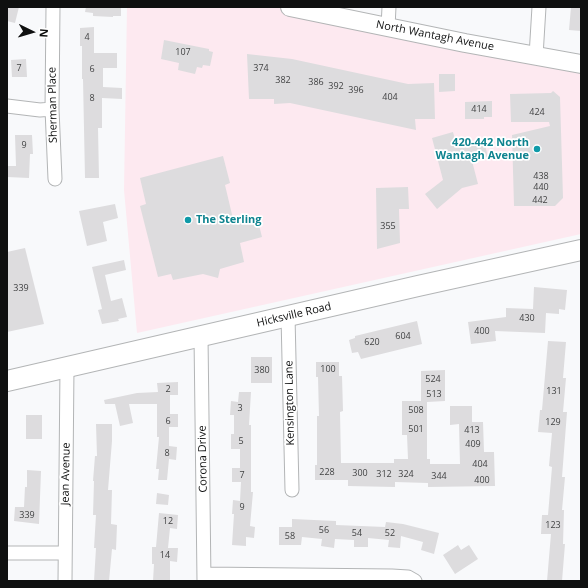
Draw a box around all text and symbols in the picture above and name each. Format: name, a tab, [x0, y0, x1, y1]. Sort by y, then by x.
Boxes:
north arrow	[12, 12, 52, 52]
street label: North Wantagh Avenue	[375, 18, 495, 54]
text: N	[37, 28, 52, 38]
house number: 4	[84, 32, 90, 42]
house number: 107	[175, 47, 191, 57]
house number: 7	[16, 63, 22, 73]
house number: 374	[253, 63, 269, 73]
house number: 6	[89, 64, 95, 74]
street label: Sherman Place	[46, 67, 60, 143]
house number: 382	[275, 75, 291, 85]
house number: 386	[308, 77, 324, 87]
house number: 392	[328, 81, 344, 91]
house number: 396	[348, 85, 364, 95]
house number: 404	[382, 92, 398, 102]
house number: 8	[89, 93, 95, 103]
house number: 414	[471, 104, 487, 114]
house number: 424	[529, 107, 545, 117]
place label: 420-442 North Wantagh Avenue	[435, 136, 529, 162]
house number: 9	[21, 140, 27, 150]
marker: 420-442 North Wantagh Avenue	[532, 144, 542, 154]
house number: 438	[533, 171, 549, 181]
house number: 440	[533, 182, 549, 192]
house number: 442	[532, 195, 548, 205]
place label: The Sterling	[196, 213, 261, 227]
marker: The Sterling	[183, 215, 193, 225]
house number: 355	[380, 221, 396, 231]
house number: 339	[13, 283, 29, 293]
street label: Hicksville Road	[255, 300, 333, 330]
house number: 430	[519, 313, 535, 323]
house number: 400	[474, 326, 490, 336]
house number: 604	[395, 331, 411, 341]
house number: 620	[364, 337, 380, 347]
street label: Kensington Lane	[283, 360, 297, 446]
house number: 100	[320, 364, 336, 374]
house number: 380	[254, 365, 270, 375]
house number: 524	[425, 374, 441, 384]
house number: 2	[165, 384, 171, 394]
house number: 131	[546, 386, 562, 396]
house number: 513	[426, 389, 442, 399]
house number: 3	[237, 403, 243, 413]
house number: 508	[408, 405, 424, 415]
house number: 6	[165, 416, 171, 426]
house number: 129	[545, 417, 561, 427]
house number: 501	[408, 424, 424, 434]
street label: Corona Drive	[196, 425, 210, 493]
house number: 413	[464, 425, 480, 435]
house number: 5	[238, 436, 244, 446]
house number: 409	[465, 439, 481, 449]
street label: Jean Avenue	[59, 442, 73, 506]
house number: 8	[164, 448, 170, 458]
house number: 404	[472, 459, 488, 469]
house number: 228	[319, 467, 335, 477]
house number: 300	[352, 468, 368, 478]
house number: 312	[376, 469, 392, 479]
house number: 324	[398, 469, 414, 479]
house number: 7	[239, 470, 245, 480]
house number: 344	[431, 471, 447, 481]
house number: 400	[474, 475, 490, 485]
house number: 9	[239, 502, 245, 512]
house number: 339	[19, 510, 35, 520]
house number: 12	[163, 516, 173, 526]
house number: 123	[545, 520, 561, 530]
house number: 56	[319, 525, 329, 535]
house number: 54	[352, 528, 362, 538]
house number: 52	[385, 528, 395, 538]
house number: 58	[285, 531, 295, 541]
house number: 14	[160, 550, 170, 560]

